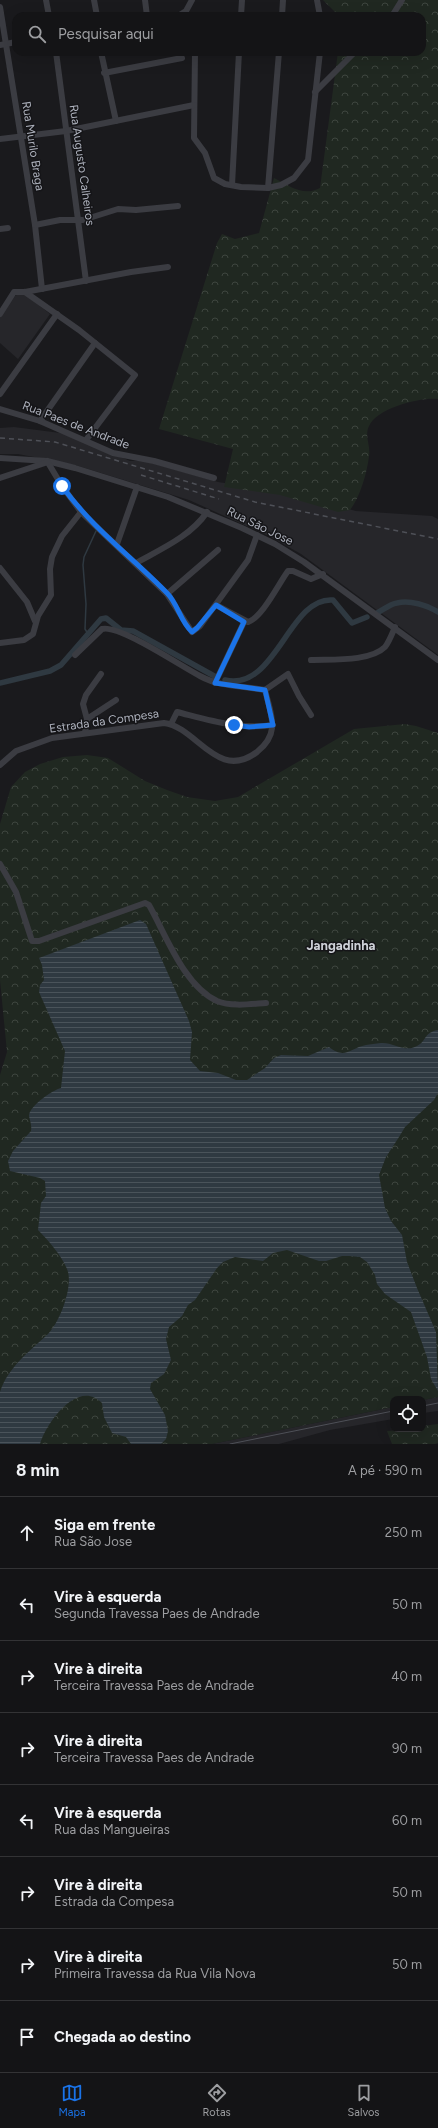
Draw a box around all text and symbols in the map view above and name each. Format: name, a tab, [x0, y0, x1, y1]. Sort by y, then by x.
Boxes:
search box	[12, 12, 426, 56]
icon: search	[26, 23, 48, 45]
text: Pesquisar aqui	[58, 25, 154, 43]
street label: Rua Murilo Braga	[19, 100, 47, 192]
street label: Rua Augusto Calheiros	[67, 104, 97, 227]
street label: Rua Paes de Andrade	[21, 398, 132, 452]
route start	[53, 477, 71, 495]
street label: Rua São Jose	[225, 504, 296, 548]
street label: Estrada da Compesa	[48, 706, 160, 736]
route end	[225, 716, 243, 734]
district label: Jangadinha	[306, 938, 376, 953]
map controls	[390, 1396, 426, 1432]
button: locate	[390, 1396, 426, 1432]
text: 8 min	[16, 1460, 59, 1480]
text: A pé · 590 m	[348, 1463, 422, 1478]
text: Siga em frente	[54, 1516, 155, 1534]
icon: ahead	[16, 1522, 38, 1544]
text: 250 m	[385, 1525, 422, 1540]
text: Rua São Jose	[54, 1534, 132, 1549]
text: Vire à esquerda	[54, 1588, 161, 1606]
icon: left	[16, 1594, 38, 1616]
text: 50 m	[392, 1597, 422, 1612]
text: Segunda Travessa Paes de Andrade	[54, 1606, 260, 1621]
text: Vire à direita	[54, 1660, 143, 1678]
icon: right	[16, 1666, 38, 1688]
text: 40 m	[391, 1669, 422, 1684]
text: Terceira Travessa Paes de Andrade	[54, 1678, 254, 1693]
text: Vire à direita	[54, 1732, 143, 1750]
icon: right	[16, 1738, 38, 1760]
text: 90 m	[392, 1741, 422, 1756]
text: Terceira Travessa Paes de Andrade	[54, 1750, 254, 1765]
text: Vire à esquerda	[54, 1804, 161, 1822]
icon: left	[16, 1810, 38, 1832]
text: 60 m	[392, 1813, 422, 1828]
text: Rua das Mangueiras	[54, 1822, 170, 1837]
text: Vire à direita	[54, 1876, 143, 1894]
icon: right	[16, 1882, 38, 1904]
text: 50 m	[392, 1885, 422, 1900]
text: Estrada da Compesa	[54, 1894, 174, 1909]
text: Vire à direita	[54, 1948, 143, 1966]
icon: right	[16, 1954, 38, 1976]
text: 50 m	[392, 1957, 422, 1972]
text: Primeira Travessa da Rua Vila Nova	[54, 1966, 256, 1981]
icon: arrive	[16, 2026, 38, 2048]
text: Chegada ao destino	[54, 2028, 191, 2046]
tab: Mapa	[58, 2082, 86, 2119]
tab: Rotas	[202, 2082, 231, 2119]
tab: Salvos	[348, 2082, 379, 2119]

